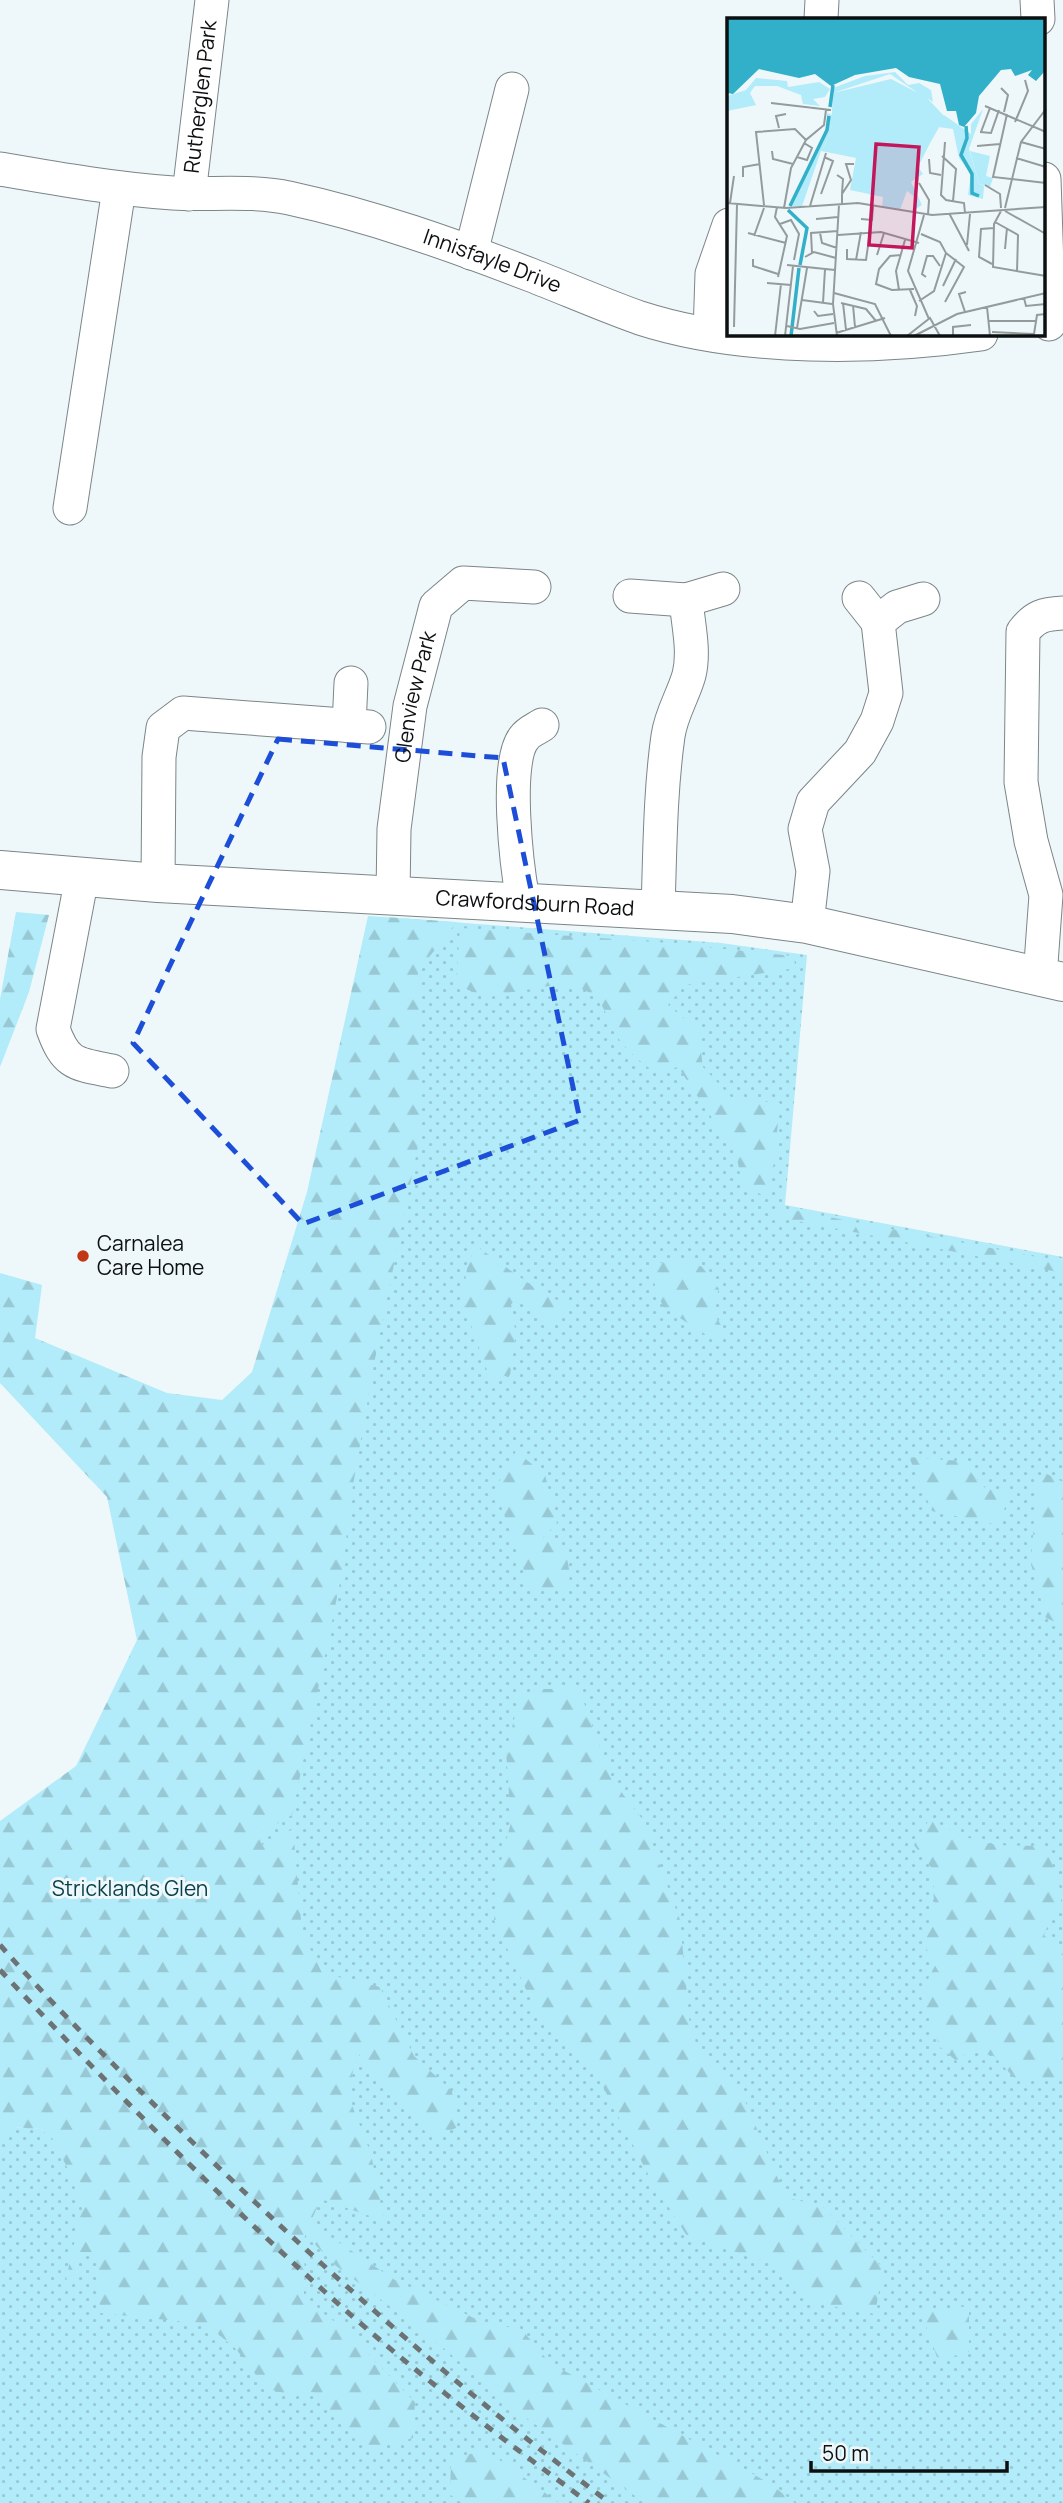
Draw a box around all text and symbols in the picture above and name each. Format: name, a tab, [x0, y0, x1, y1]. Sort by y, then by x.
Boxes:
street label: Rutherglen Park	[177, 18, 223, 175]
inset map	[727, 18, 1046, 336]
street label: Innisfayle Drive	[420, 222, 566, 299]
street label: Glenview Park	[388, 627, 442, 764]
street label: Crawfordsburn Road	[435, 883, 635, 922]
place label: Carnalea Care Home	[97, 1229, 204, 1281]
marker: Carnalea Care Home	[75, 1248, 91, 1264]
park label: Stricklands Glen	[52, 1874, 208, 1902]
scale bar	[811, 2430, 1007, 2474]
text: 50 m	[822, 2439, 869, 2467]

